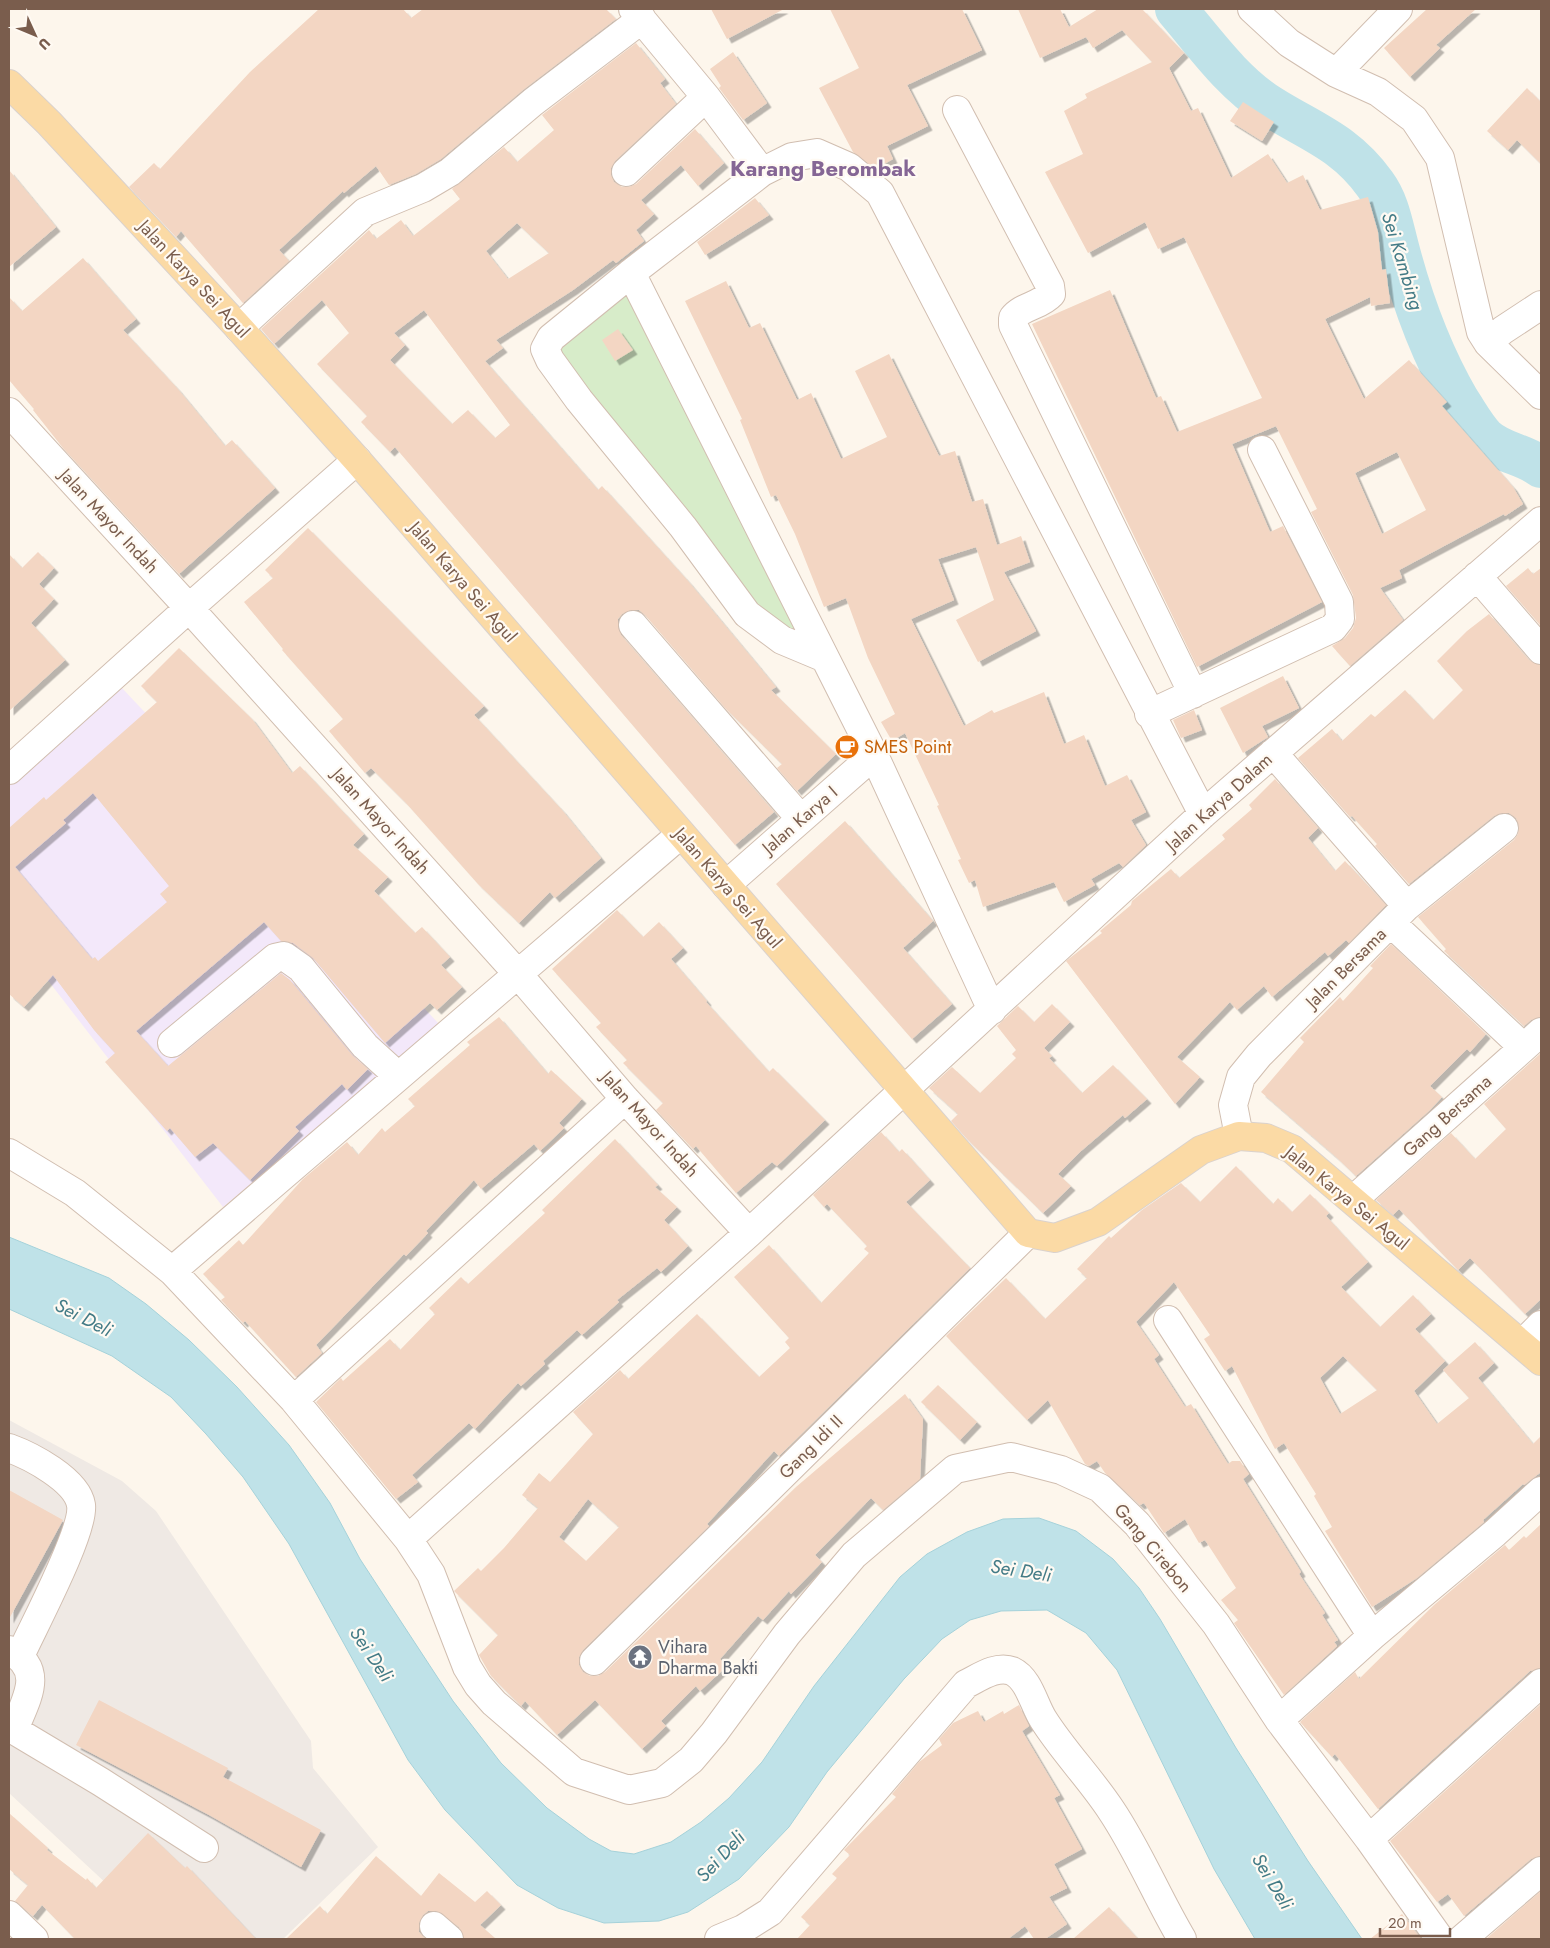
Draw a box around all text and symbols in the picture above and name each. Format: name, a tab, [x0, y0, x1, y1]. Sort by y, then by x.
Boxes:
north arrow	[10, 10, 60, 60]
text: U	[34, 34, 55, 55]
district label: Karang Berombak	[730, 152, 916, 184]
water label: Sei Kambing	[1375, 209, 1430, 314]
street label: Jalan Karya Sei Agul	[131, 213, 256, 344]
street label: Jalan Mayor Indah	[52, 461, 165, 579]
street label: Jalan Karya Sei Agul	[402, 514, 523, 648]
cafe icon: SMES Point	[834, 734, 860, 760]
place label: SMES Point	[864, 734, 952, 760]
street label: Jalan Karya Dalam	[1158, 747, 1278, 858]
street label: Jalan Mayor Indah	[325, 761, 436, 880]
street label: Jalan Karya I	[755, 780, 843, 861]
street label: Jalan Karya Sei Agul	[667, 820, 788, 954]
street label: Jalan Bersama	[1298, 922, 1392, 1016]
street label: Jalan Mayor Indah	[594, 1064, 705, 1183]
street label: Gang Bersama	[1397, 1069, 1497, 1163]
street label: Jalan Karya Sei Agul	[1278, 1138, 1415, 1256]
water label: Sei Deli	[50, 1292, 118, 1344]
street label: Gang Idi II	[773, 1409, 849, 1485]
street label: Gang Cirebon	[1108, 1498, 1198, 1598]
water label: Sei Deli	[989, 1552, 1054, 1589]
water label: Sei Deli	[343, 1621, 401, 1688]
place label: Vihara Dharma Bakti	[658, 1634, 758, 1681]
temple icon: Vihara Dharma Bakti	[627, 1644, 653, 1670]
water label: Sei Deli	[690, 1824, 752, 1888]
water label: Sei Deli	[1245, 1848, 1301, 1915]
scale bar	[1380, 1906, 1450, 1938]
text: 20 m	[1388, 1912, 1422, 1934]

